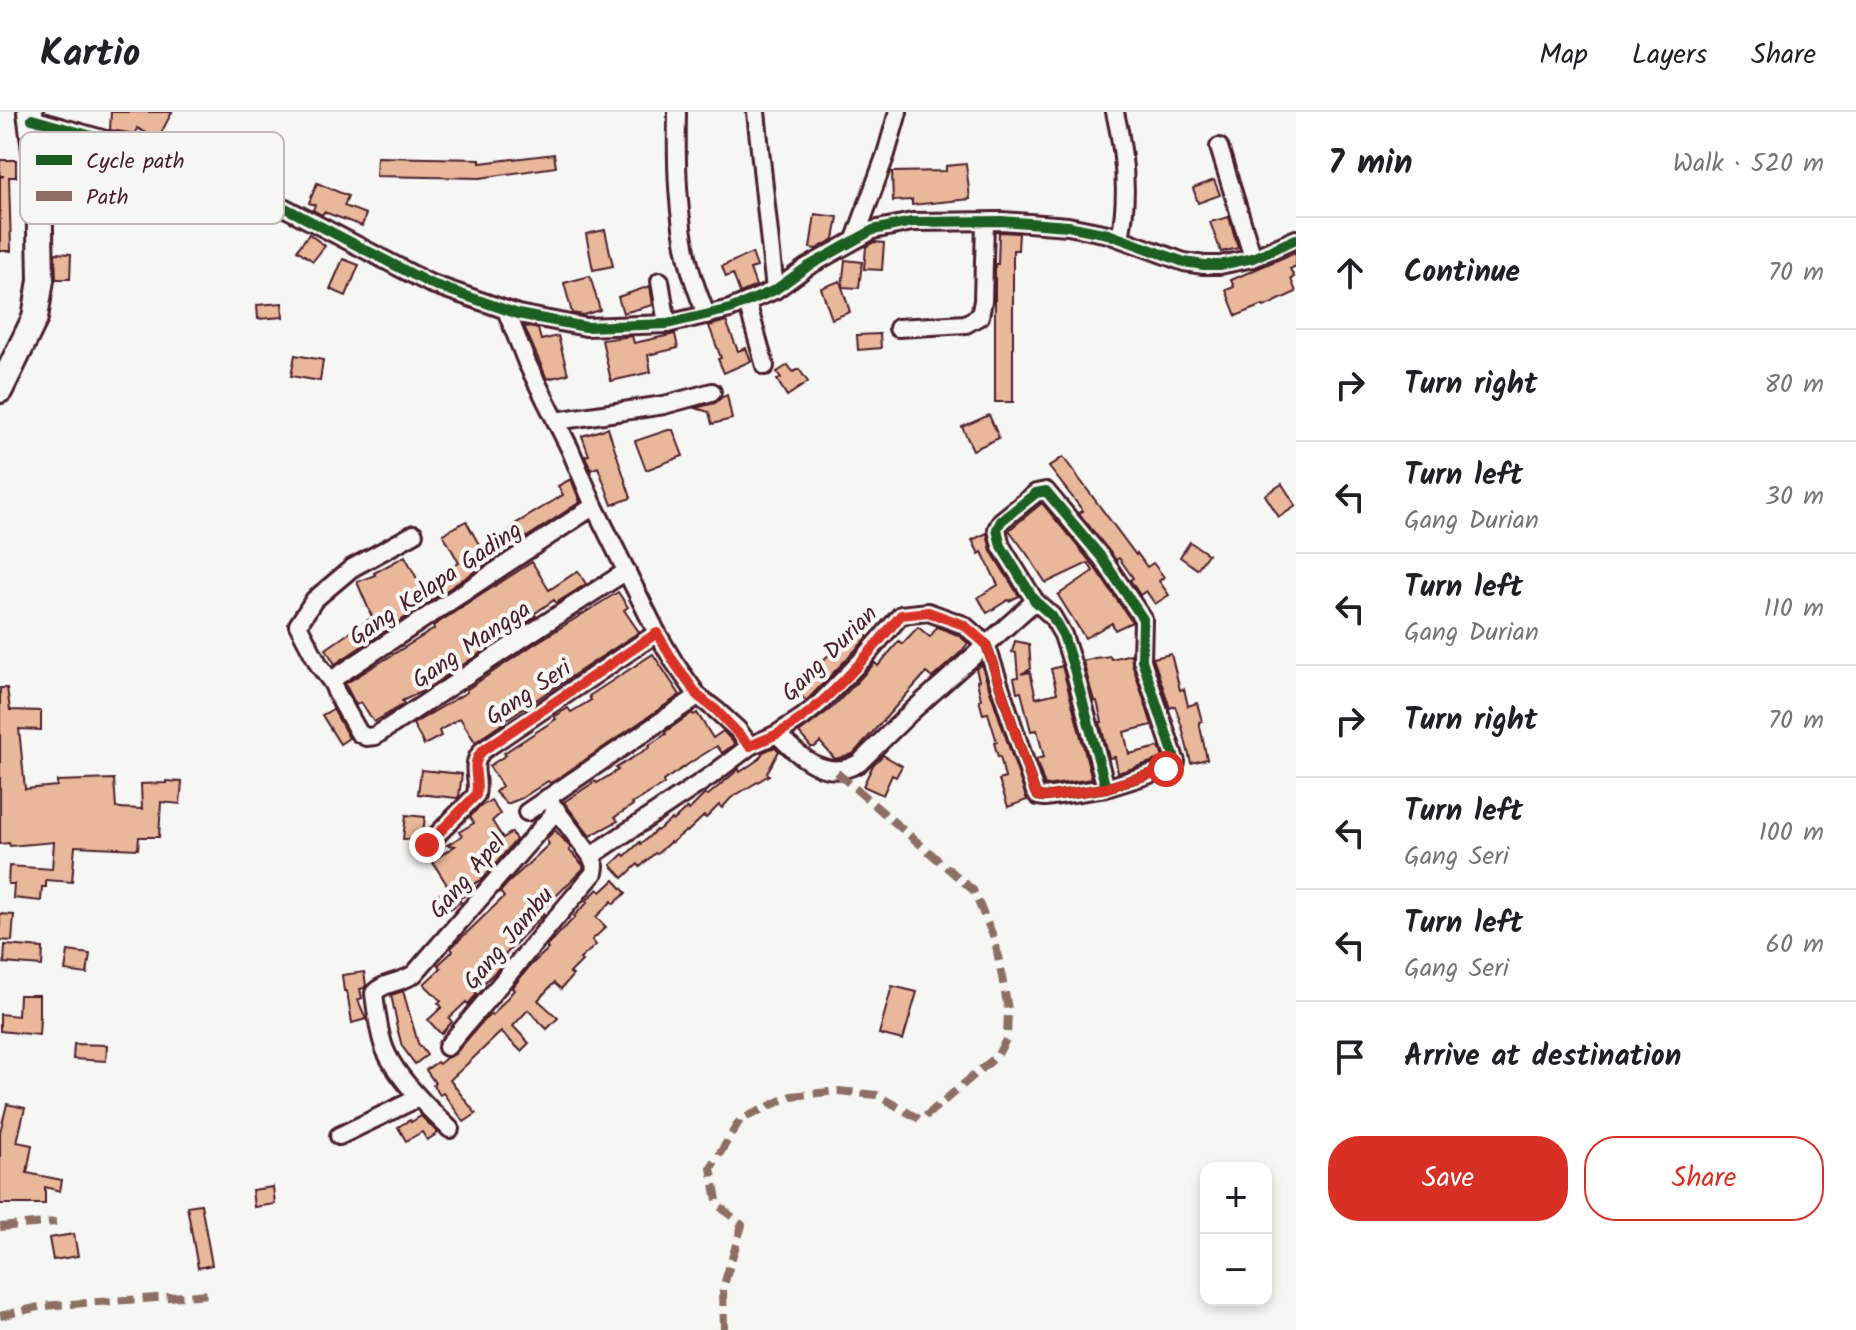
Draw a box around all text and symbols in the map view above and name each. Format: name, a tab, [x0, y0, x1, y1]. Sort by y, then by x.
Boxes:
text: Kartio	[40, 25, 140, 85]
text: Map	[1539, 33, 1588, 78]
text: Layers	[1632, 33, 1707, 78]
text: Share	[1751, 33, 1816, 78]
legend	[20, 132, 284, 224]
text: 7 min	[1328, 137, 1413, 191]
text: Walk · 520 m	[1673, 143, 1824, 185]
text: Cycle path	[86, 145, 185, 180]
text: Path	[86, 181, 129, 216]
text: Continue	[1404, 249, 1520, 297]
icon: ahead	[1328, 251, 1372, 295]
text: 70 m	[1768, 252, 1824, 294]
text: Turn right	[1404, 361, 1537, 409]
icon: right	[1328, 363, 1372, 407]
text: 80 m	[1764, 364, 1824, 406]
text: Turn left	[1404, 452, 1523, 500]
icon: left	[1328, 475, 1372, 519]
text: 30 m	[1765, 476, 1824, 518]
text: Gang Durian	[1404, 500, 1539, 542]
street label: Gang Kelapa Gading	[341, 512, 530, 657]
text: Turn left	[1404, 564, 1523, 612]
icon: left	[1328, 587, 1372, 631]
text: 110 m	[1764, 588, 1824, 630]
street label: Gang Mangga	[404, 591, 539, 700]
street label: Gang Durian	[772, 596, 888, 712]
text: Gang Durian	[1404, 612, 1539, 654]
street label: Gang Seri	[478, 649, 581, 737]
text: Turn right	[1404, 697, 1537, 745]
icon: right	[1328, 699, 1372, 743]
text: 70 m	[1768, 700, 1824, 742]
route start	[1148, 751, 1184, 787]
text: Turn left	[1404, 788, 1523, 836]
icon: left	[1328, 811, 1372, 855]
text: 100 m	[1759, 812, 1824, 854]
street label: Gang Apel	[420, 825, 517, 928]
route end	[409, 827, 445, 863]
text: Gang Seri	[1404, 836, 1509, 878]
street label: Gang Jambu	[454, 878, 565, 1000]
text: Turn left	[1404, 900, 1523, 948]
icon: left	[1328, 923, 1372, 967]
text: 60 m	[1765, 924, 1824, 966]
text: Gang Seri	[1404, 948, 1509, 990]
text: Arrive at destination	[1404, 1033, 1681, 1081]
icon: arrive	[1328, 1035, 1372, 1079]
button: Save	[1328, 1136, 1568, 1221]
button: Share	[1584, 1136, 1824, 1221]
map controls	[1200, 1162, 1272, 1306]
button: +	[1200, 1162, 1272, 1234]
button: −	[1200, 1234, 1272, 1306]

